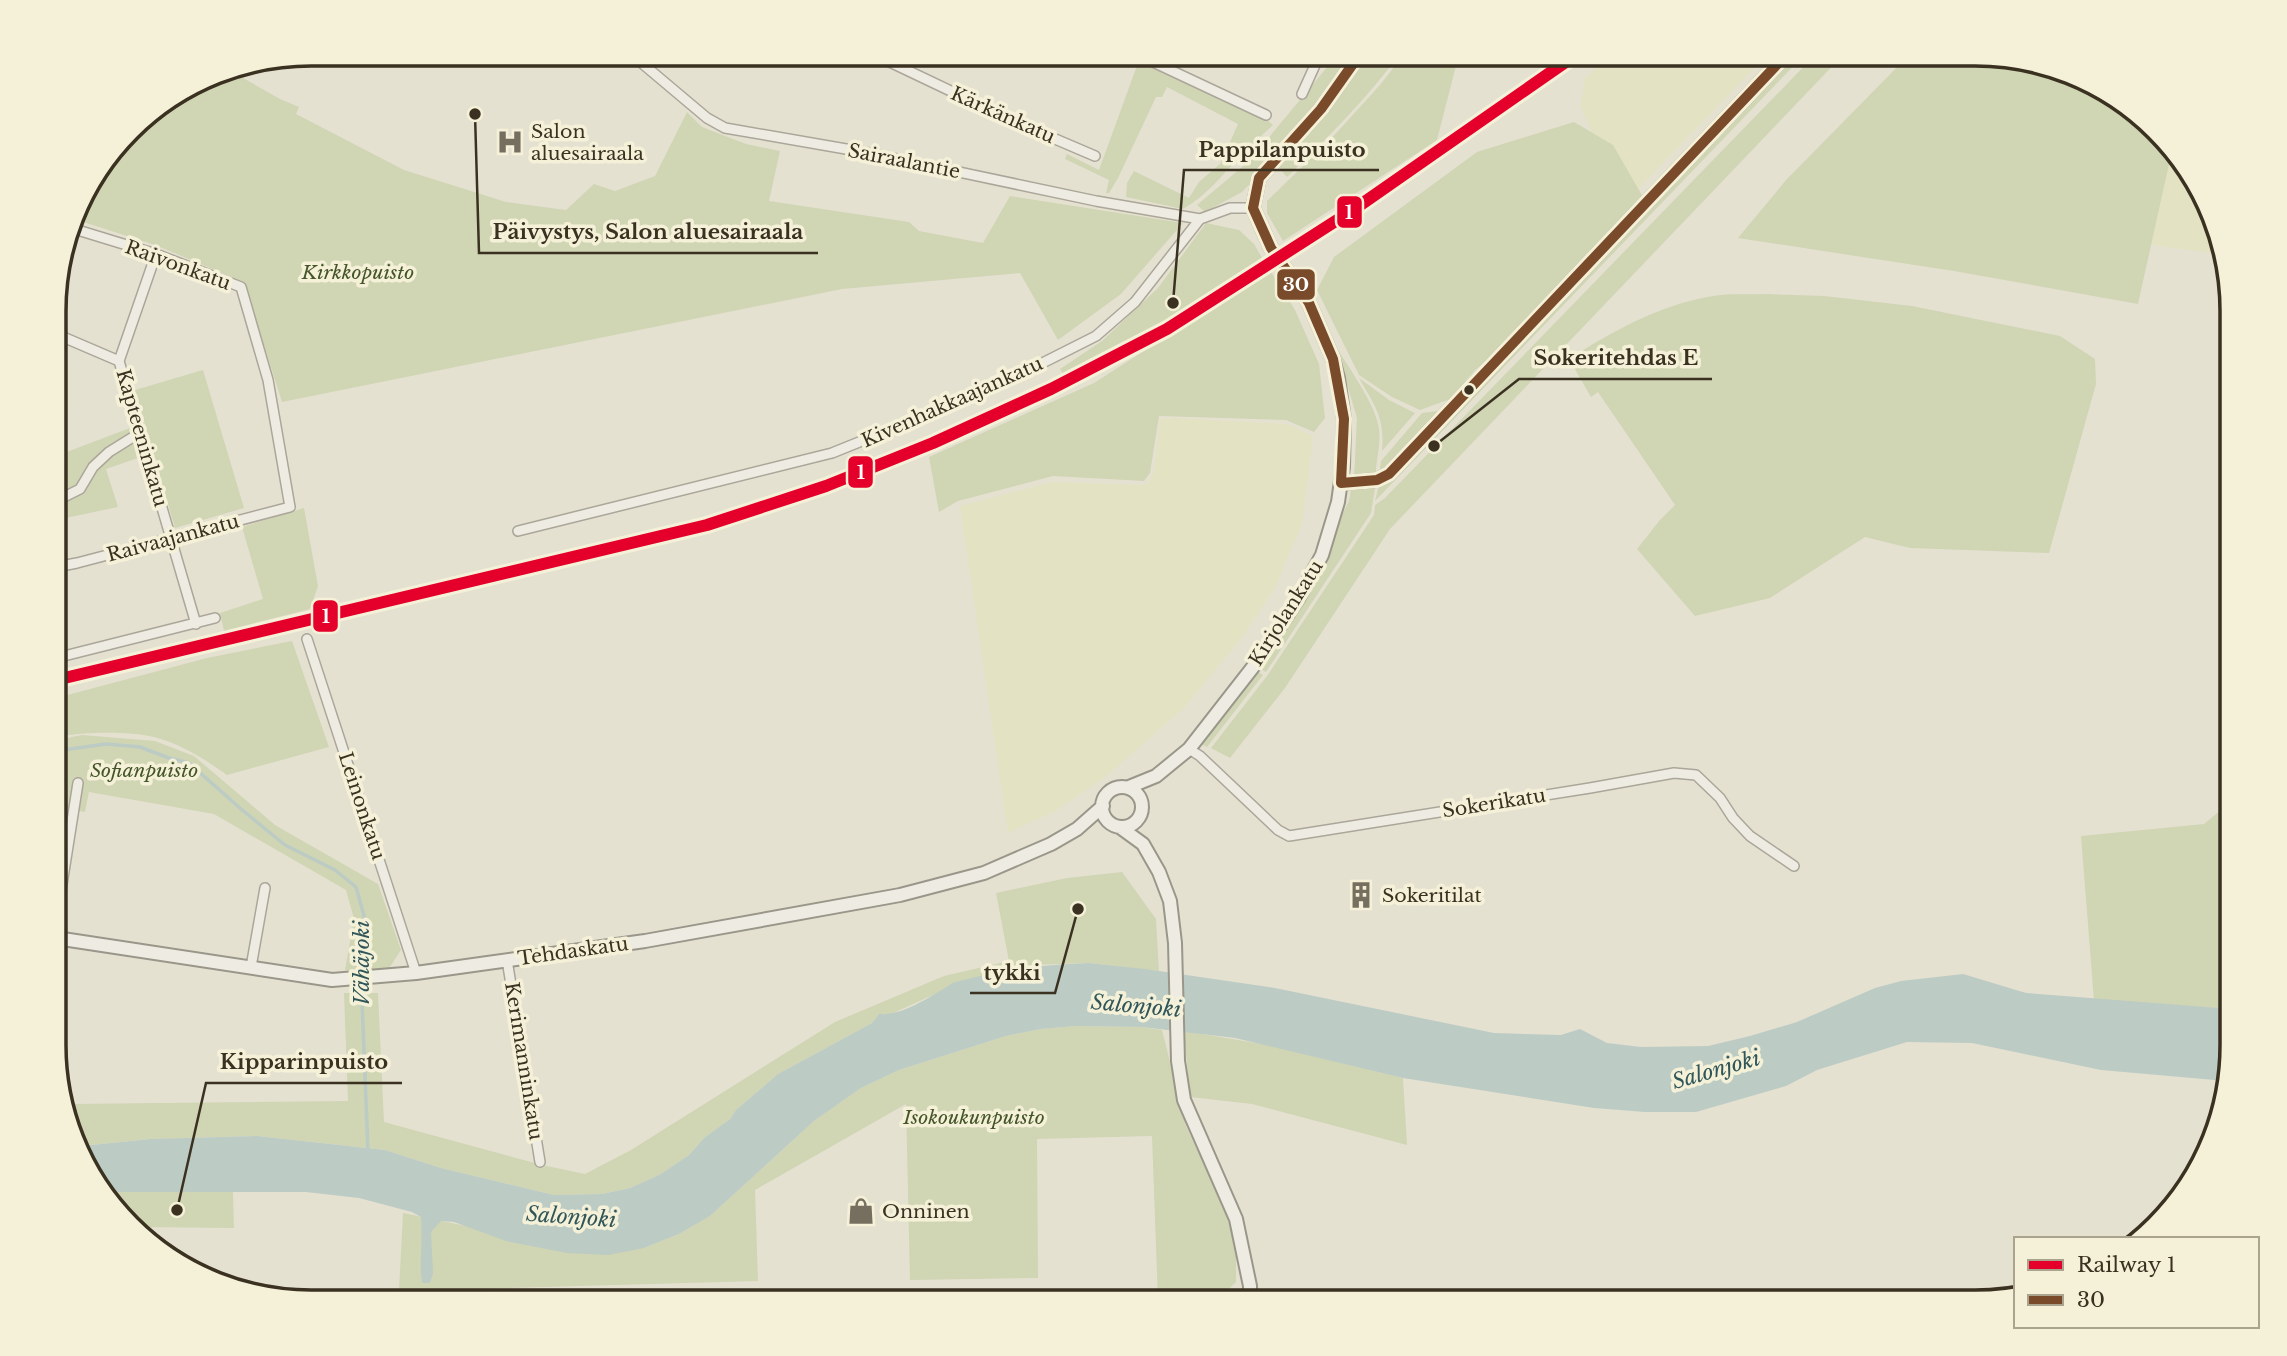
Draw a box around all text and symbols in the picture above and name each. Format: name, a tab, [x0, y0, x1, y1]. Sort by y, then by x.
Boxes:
street label: Kärkänkatu	[947, 82, 1059, 148]
place label: Salon aluesairaala	[531, 120, 644, 165]
hospital icon: Salon aluesairaala	[495, 127, 525, 157]
callout: Pappilanpuisto	[1184, 128, 1379, 170]
text: Pappilanpuisto	[1198, 137, 1366, 163]
street label: Sairaalantie	[846, 139, 962, 183]
line badge: 1	[1336, 195, 1363, 229]
text: 1	[1345, 201, 1353, 224]
callout: Päivystys, Salon aluesairaala	[479, 211, 818, 253]
text: Päivystys, Salon aluesairaala	[493, 219, 803, 245]
street label: Raivonkatu	[122, 235, 234, 295]
park label: Kirkkopuisto	[301, 261, 414, 284]
line badge: 30	[1276, 268, 1316, 301]
text: 30	[1283, 273, 1309, 296]
callout: Sokeritehdas E	[1519, 337, 1712, 379]
text: Sokeritehdas E	[1534, 345, 1698, 371]
street label: Kivenhakkaajankatu	[858, 352, 1046, 452]
street label: Kapteeninkatu	[111, 367, 173, 510]
unlabelled marker	[1462, 383, 1476, 397]
line badge: 1	[847, 455, 874, 489]
text: 1	[857, 461, 865, 484]
street label: Raivaajankatu	[104, 509, 242, 567]
street label: Kirjolankatu	[1244, 556, 1328, 670]
line badge: 1	[312, 599, 339, 633]
text: 1	[322, 605, 330, 628]
street label: Leinonkatu	[334, 749, 390, 863]
park label: Sofianpuisto	[90, 759, 198, 782]
street label: Sokerikatu	[1441, 783, 1548, 823]
building icon: Sokeritilat	[1346, 880, 1376, 910]
place label: Sokeritilat	[1382, 884, 1482, 907]
water label: Vähäjoki	[349, 919, 375, 1006]
street label: Tehdaskatu	[516, 932, 630, 970]
callout: tykki	[970, 951, 1055, 993]
text: tykki	[984, 960, 1041, 986]
street label: Kerimanninkatu	[500, 980, 548, 1142]
water label: Salonjoki	[1090, 989, 1183, 1023]
callout: Kipparinpuisto	[206, 1041, 402, 1083]
water label: Salonjoki	[1669, 1045, 1764, 1095]
text: Kipparinpuisto	[220, 1049, 388, 1075]
park label: Isokoukunpuisto	[902, 1106, 1045, 1129]
shop icon: Onninen	[846, 1196, 876, 1226]
place label: Onninen	[882, 1200, 970, 1223]
water label: Salonjoki	[525, 1201, 618, 1233]
legend	[2014, 1237, 2259, 1328]
text: Railway 1	[2077, 1252, 2176, 1278]
text: 30	[2077, 1287, 2105, 1313]

